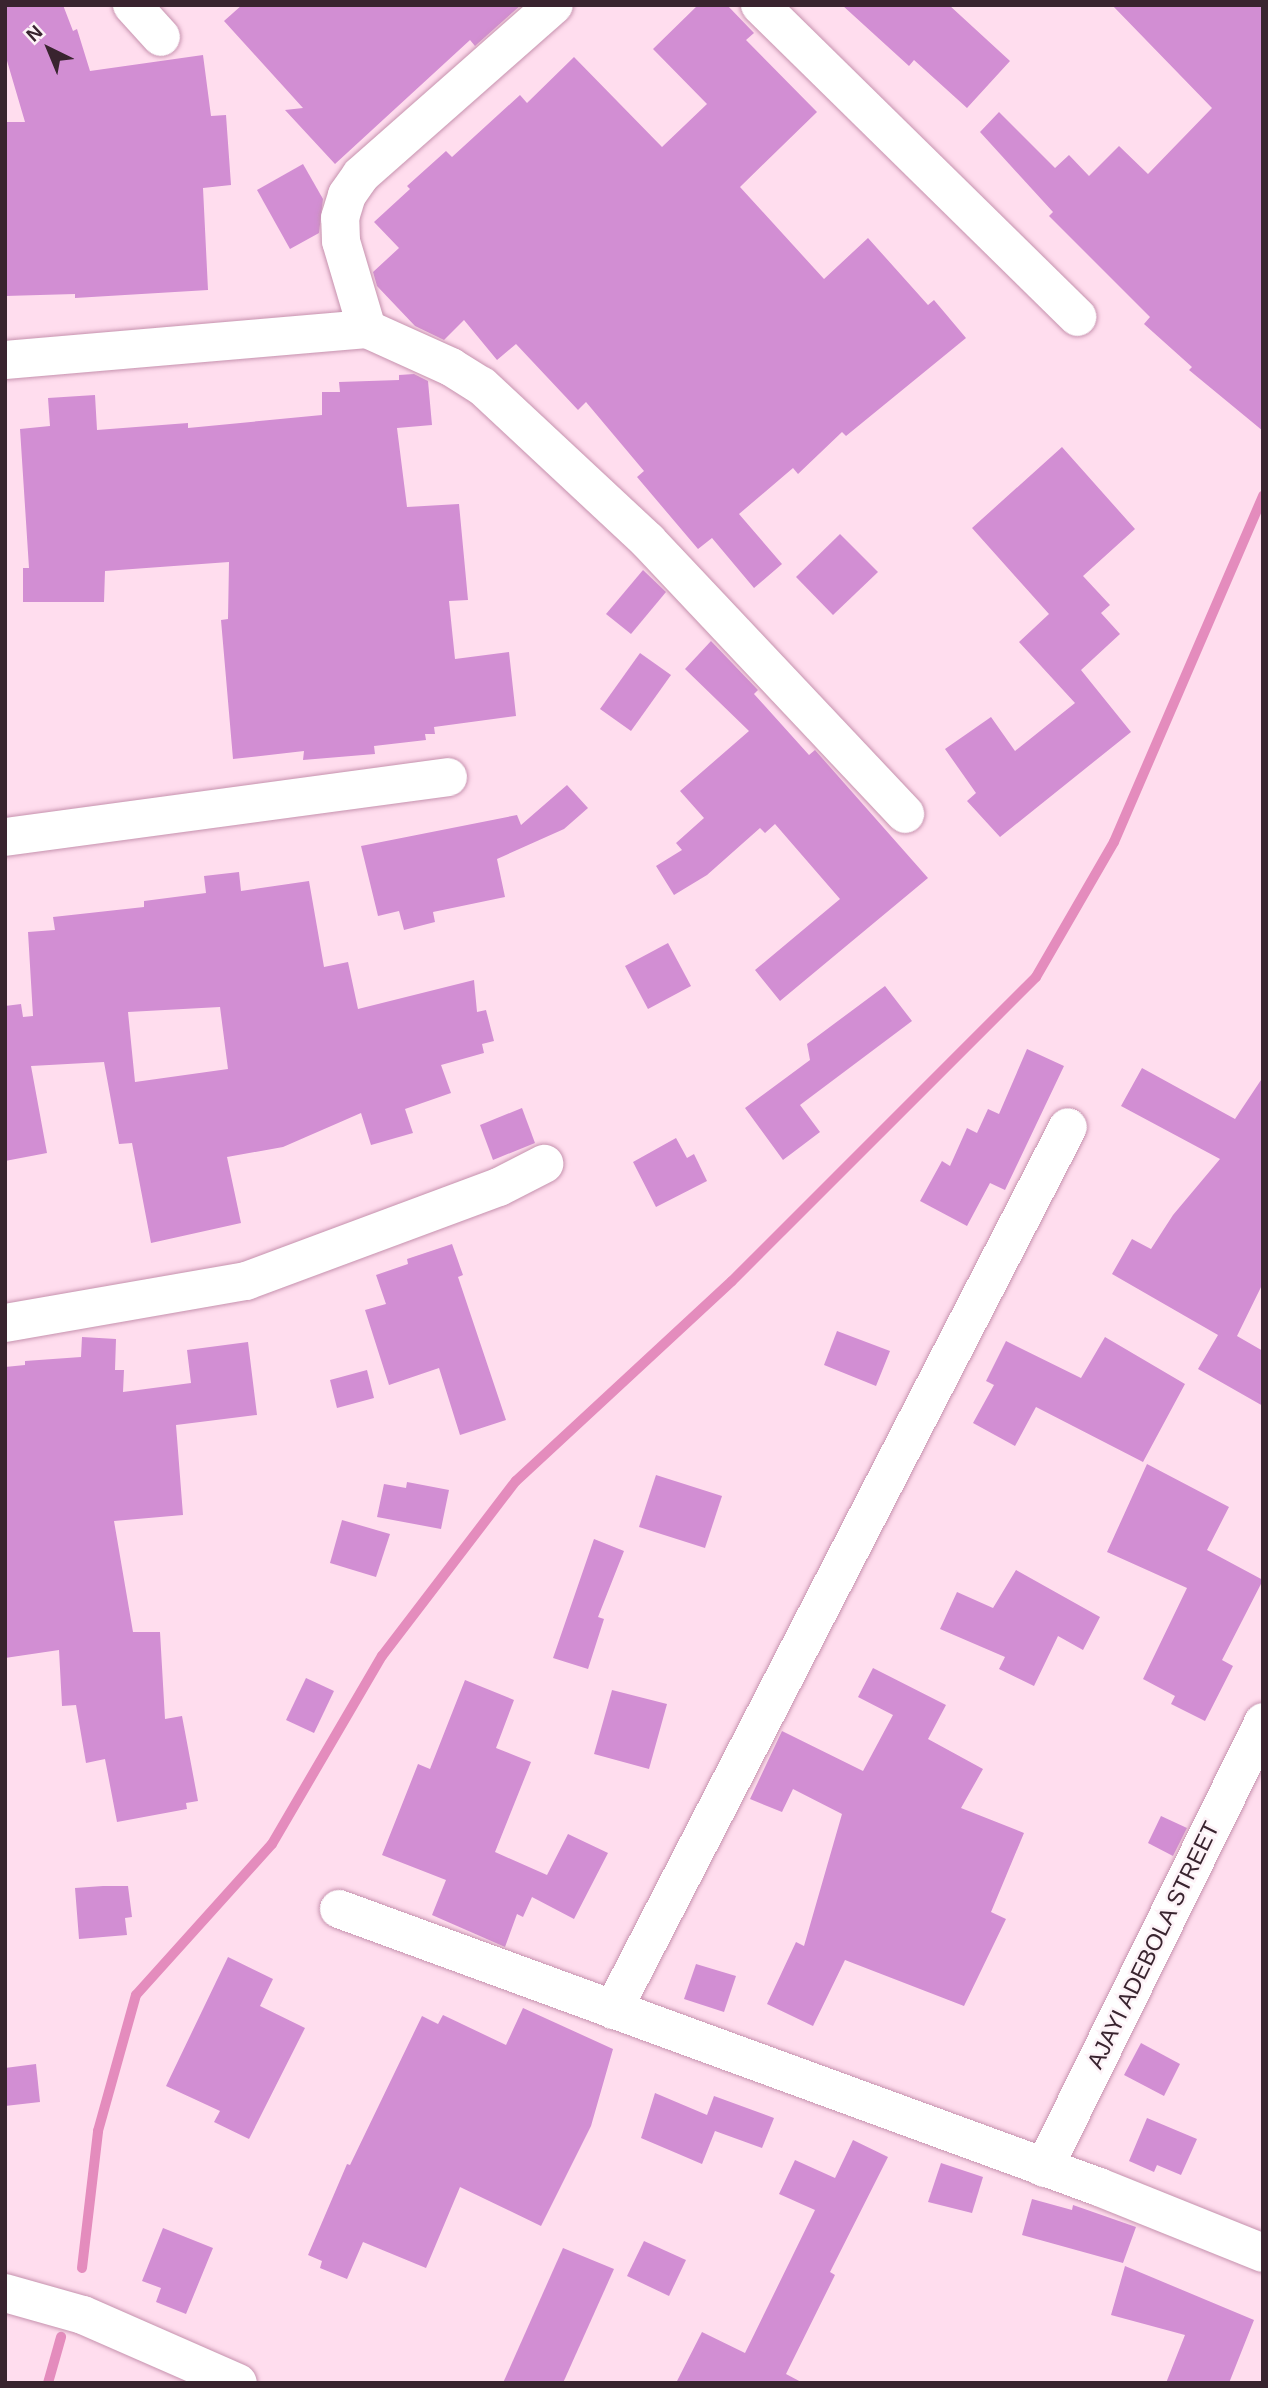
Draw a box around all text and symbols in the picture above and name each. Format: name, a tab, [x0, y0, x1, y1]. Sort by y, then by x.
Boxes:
north arrow	[14, 14, 84, 84]
text: N	[22, 21, 47, 46]
street label: AJAYI ADEBOLA STREET	[1080, 1816, 1226, 2074]

